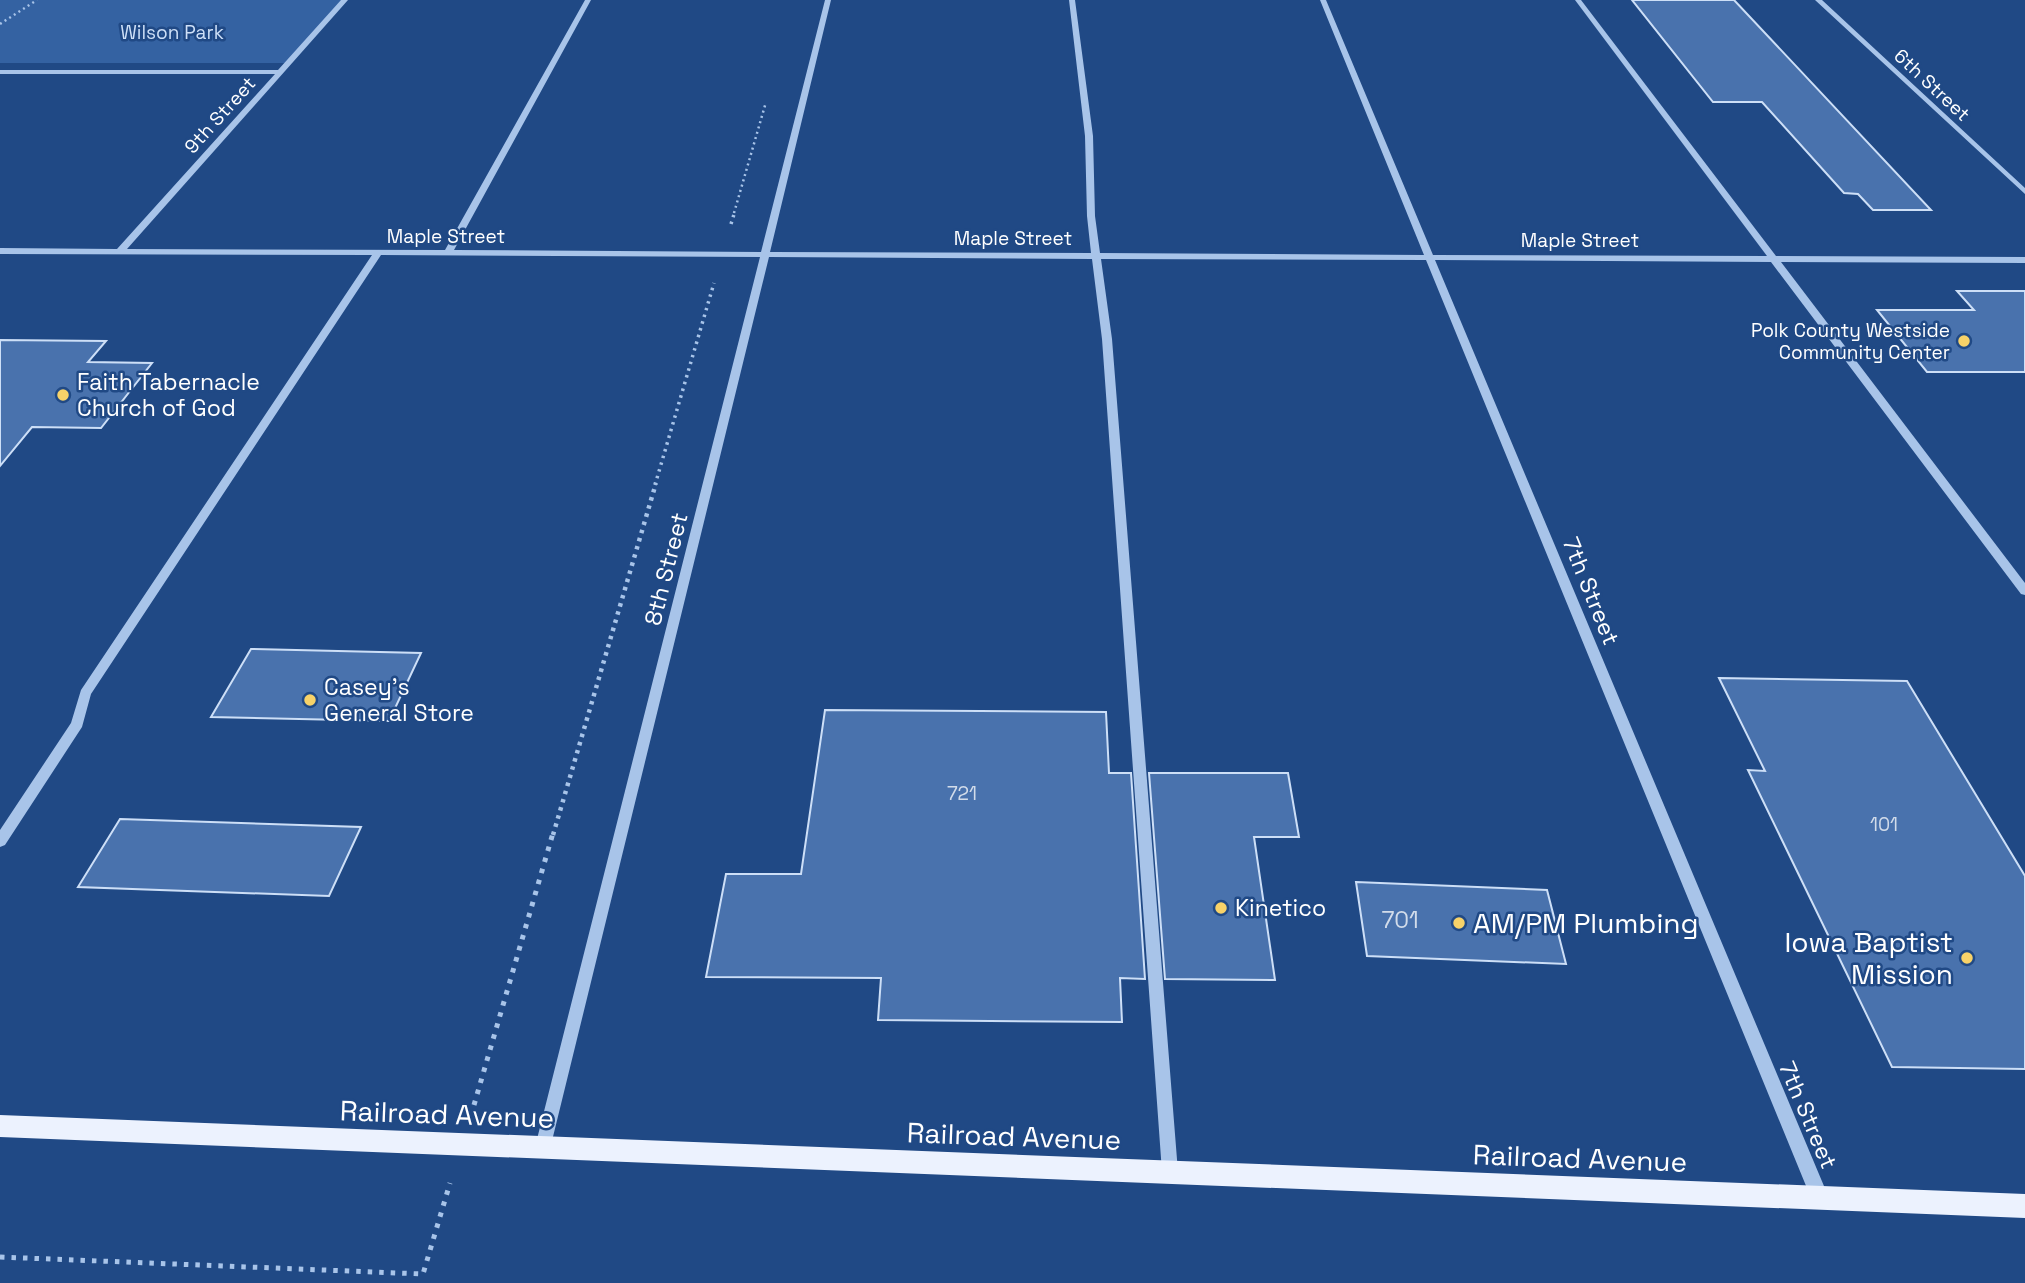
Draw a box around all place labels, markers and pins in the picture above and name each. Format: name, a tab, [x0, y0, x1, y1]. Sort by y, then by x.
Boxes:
place label: Polk County Westside Community Center	[1751, 318, 1950, 365]
marker: Polk County Westside Community Center	[1956, 333, 1972, 349]
place label: Faith Tabernacle Church of God	[77, 367, 260, 423]
marker: Faith Tabernacle Church of God	[55, 387, 71, 403]
place label: Casey's General Store	[324, 672, 474, 728]
marker: Casey's General Store	[302, 692, 318, 708]
place label: Kinetico	[1235, 893, 1326, 923]
marker: Kinetico	[1213, 900, 1229, 916]
place label: AM/PM Plumbing	[1473, 905, 1698, 941]
marker: AM/PM Plumbing	[1451, 915, 1467, 931]
place label: Iowa Baptist Mission	[1785, 924, 1953, 992]
marker: Iowa Baptist Mission	[1959, 950, 1975, 966]

